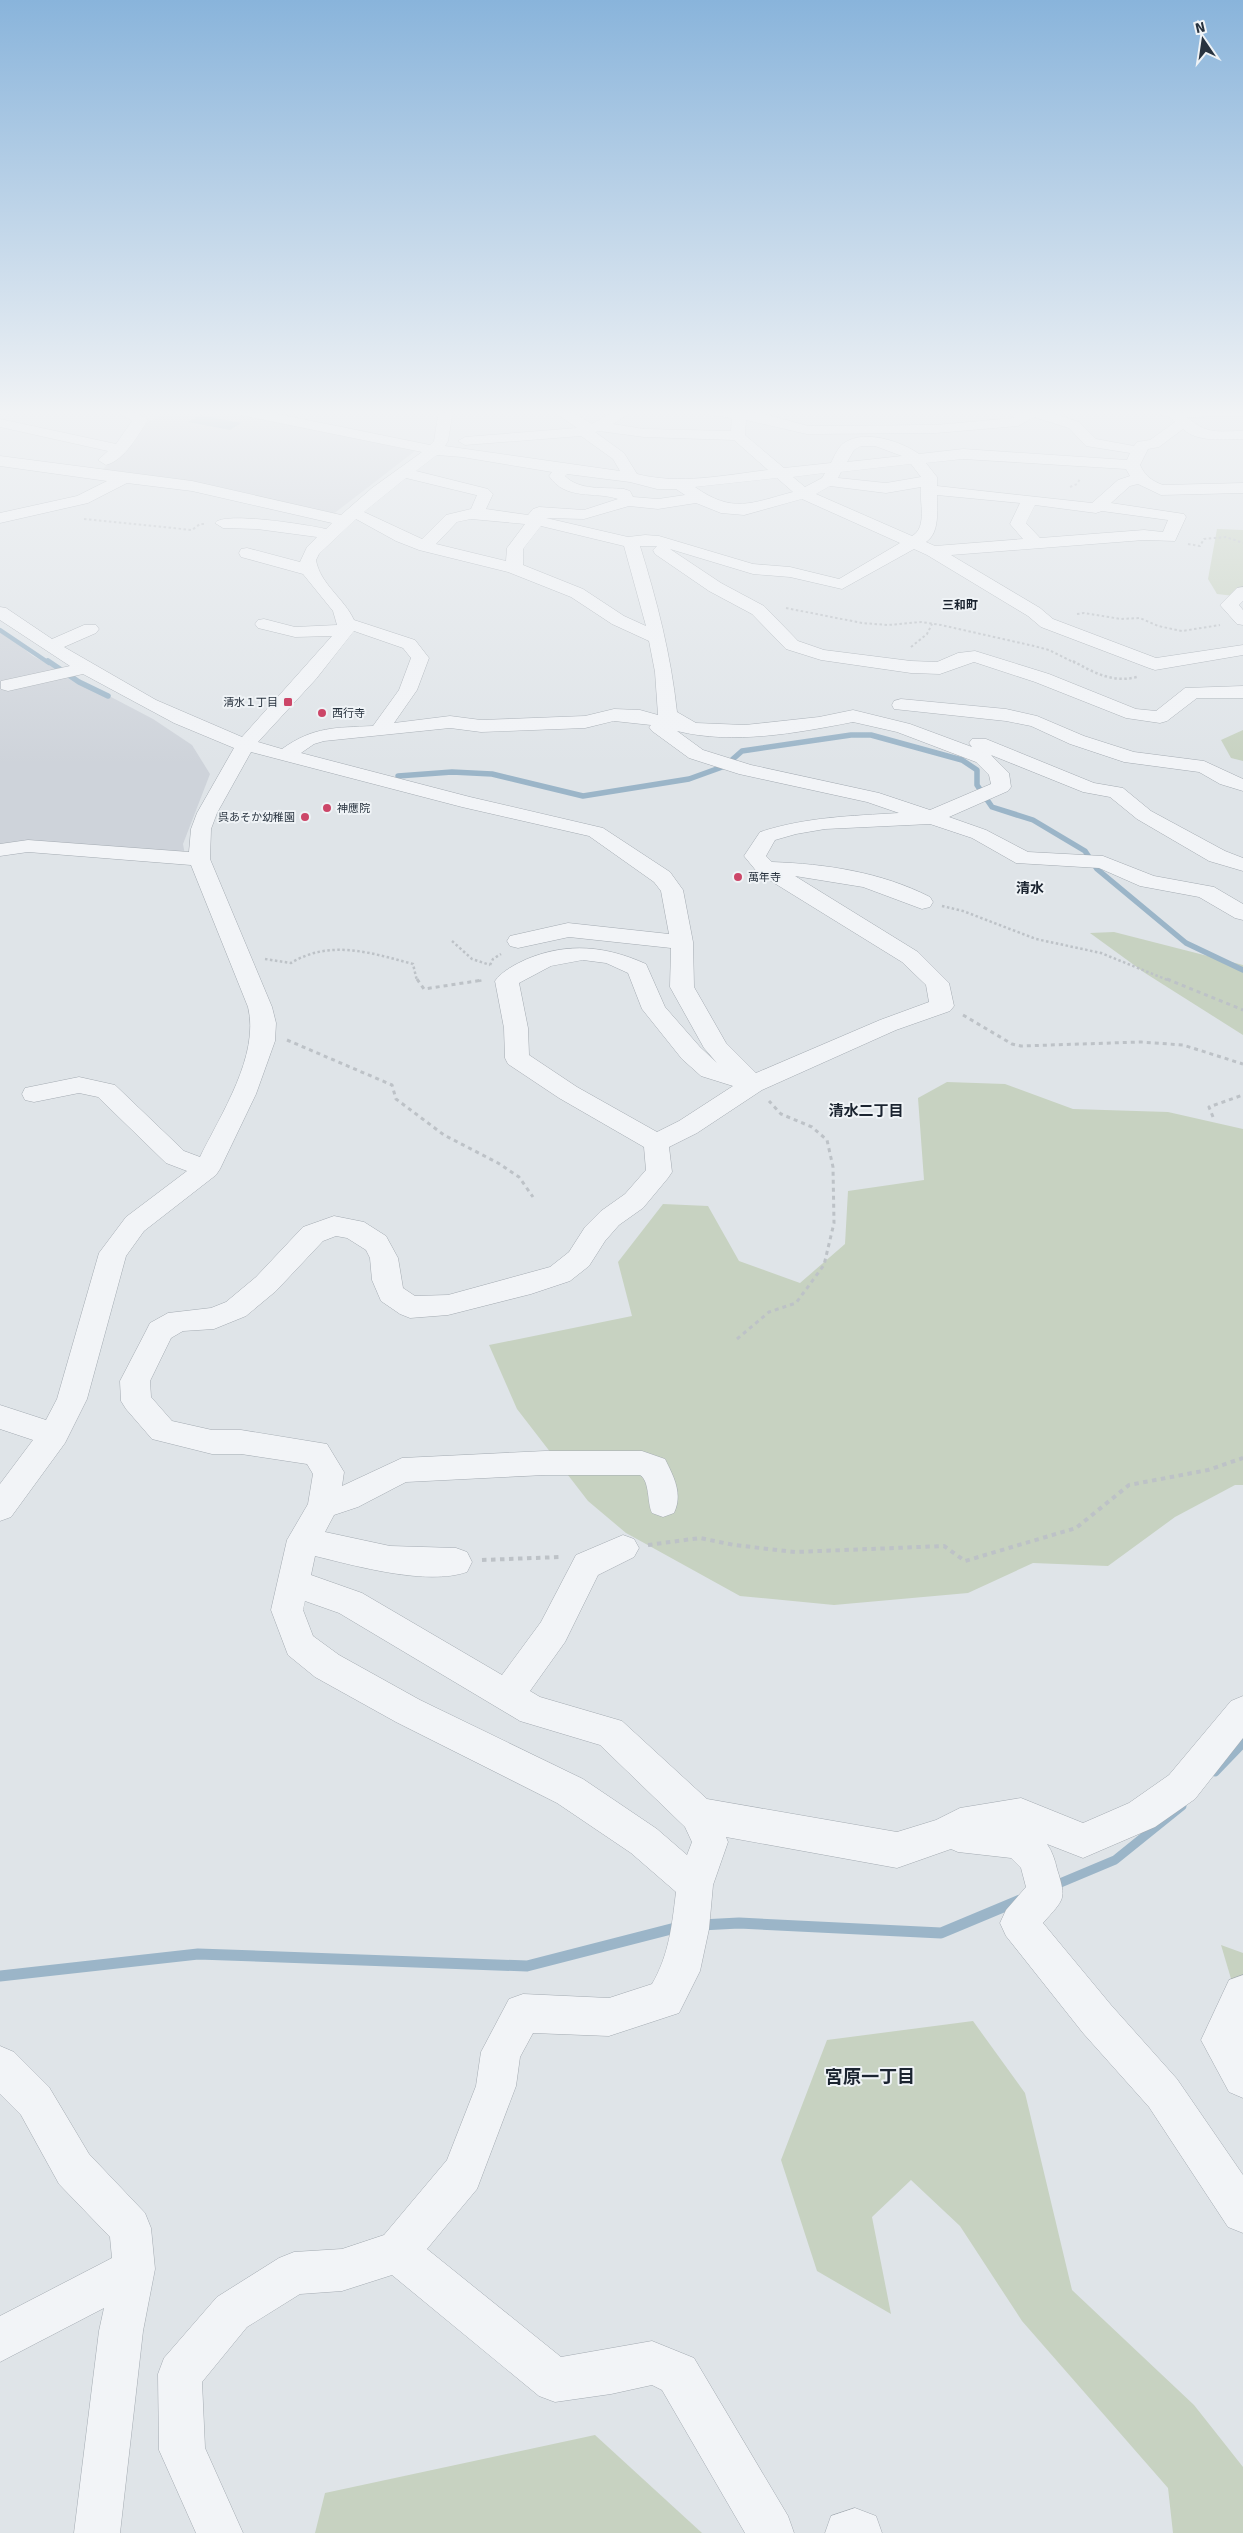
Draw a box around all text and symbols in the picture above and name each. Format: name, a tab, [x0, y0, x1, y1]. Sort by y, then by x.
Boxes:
north arrow	[1178, 15, 1228, 65]
text: N	[1194, 18, 1207, 37]
district label: 三和町	[942, 598, 978, 613]
place label: 清水１丁目	[223, 696, 278, 709]
marker: 清水１丁目	[282, 696, 294, 708]
marker: 西行寺	[316, 707, 328, 719]
place label: 西行寺	[332, 707, 365, 720]
marker: 神應院	[321, 802, 333, 814]
place label: 神應院	[337, 802, 370, 815]
place label: 呉あそか幼稚園	[218, 811, 295, 824]
marker: 呉あそか幼稚園	[299, 811, 311, 823]
marker: 萬年寺	[732, 871, 744, 883]
place label: 萬年寺	[748, 871, 781, 884]
district label: 清水	[1016, 880, 1044, 897]
district label: 清水二丁目	[828, 1102, 904, 1120]
district label: 宮原一丁目	[825, 2066, 915, 2088]

